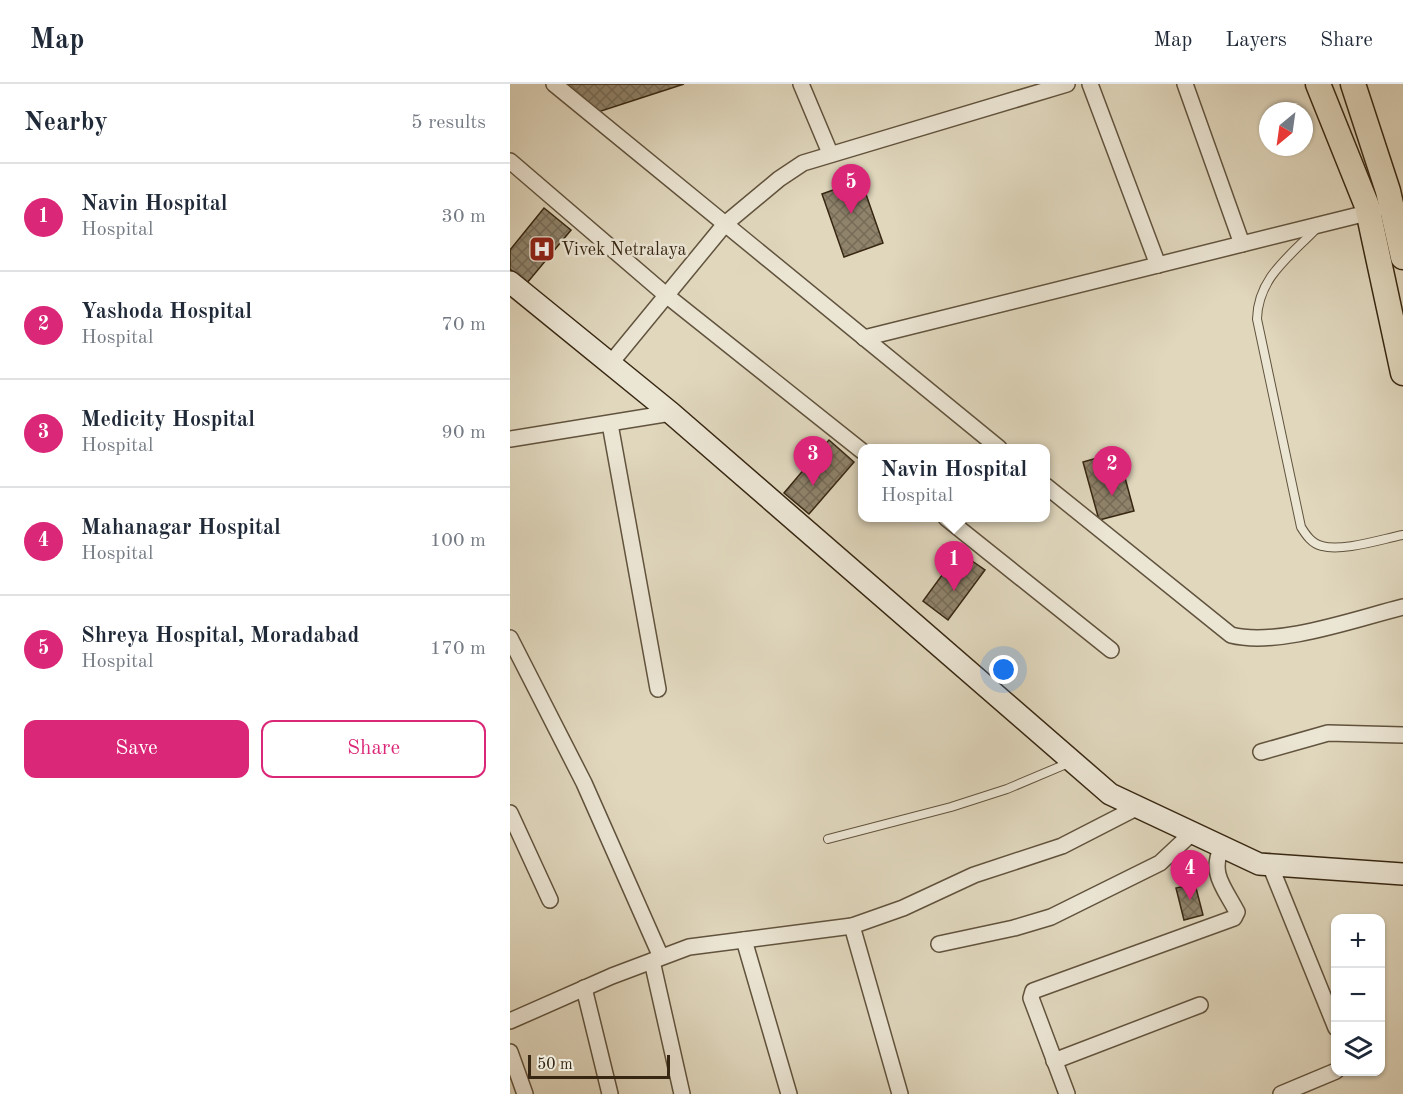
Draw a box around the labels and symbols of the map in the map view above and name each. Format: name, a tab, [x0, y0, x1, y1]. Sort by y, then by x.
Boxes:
north arrow	[1259, 102, 1313, 156]
pin: 5	[832, 164, 870, 214]
hospital icon: Vivek Netralaya	[527, 234, 557, 264]
place label: Vivek Netralaya	[561, 241, 686, 259]
pin: 3	[794, 436, 832, 486]
pin: 2	[1092, 446, 1132, 496]
pin: 1	[934, 542, 974, 591]
your location	[989, 655, 1018, 684]
pin: 4	[1170, 850, 1210, 900]
scale bar	[528, 1052, 670, 1080]

